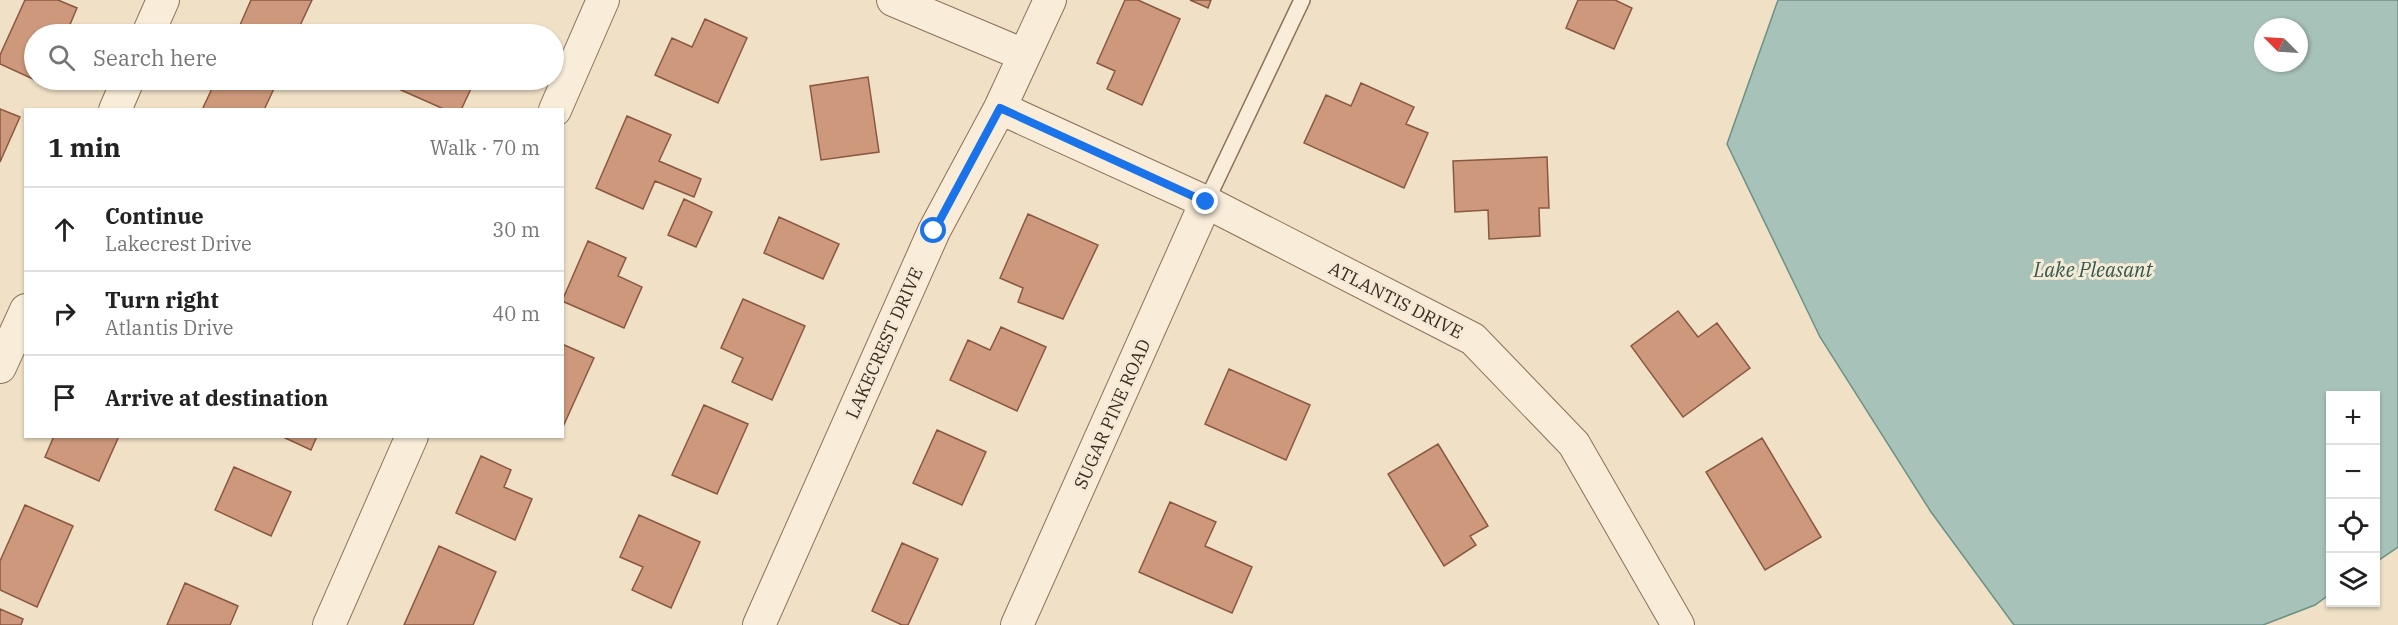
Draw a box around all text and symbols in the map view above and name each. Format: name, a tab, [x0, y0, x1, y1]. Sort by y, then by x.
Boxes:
north arrow	[2254, 18, 2308, 72]
search box	[24, 24, 564, 90]
icon: search	[45, 41, 78, 74]
text: Search here	[93, 43, 217, 72]
text: 1 min	[48, 130, 121, 164]
text: Walk · 70 m	[430, 134, 540, 161]
route end	[1192, 188, 1218, 214]
text: Continue	[105, 201, 204, 230]
icon: ahead	[48, 213, 81, 246]
text: 30 m	[492, 216, 540, 243]
route start	[920, 217, 946, 243]
text: Lakecrest Drive	[105, 230, 252, 257]
street label: ATLANTIS DRIVE	[1325, 256, 1467, 344]
water label: Lake Pleasant	[2032, 256, 2153, 283]
street label: LAKECREST DRIVE	[840, 264, 928, 422]
text: Turn right	[105, 285, 219, 314]
icon: right	[48, 297, 81, 330]
text: 40 m	[492, 300, 540, 327]
text: Atlantis Drive	[105, 314, 233, 341]
street label: SUGAR PINE ROAD	[1069, 335, 1155, 493]
icon: arrive	[48, 381, 81, 414]
text: Arrive at destination	[105, 383, 328, 412]
map controls	[2326, 391, 2380, 607]
button: +	[2326, 391, 2380, 445]
button: −	[2326, 445, 2380, 499]
button: locate	[2326, 499, 2380, 553]
button: layers	[2326, 553, 2380, 607]

